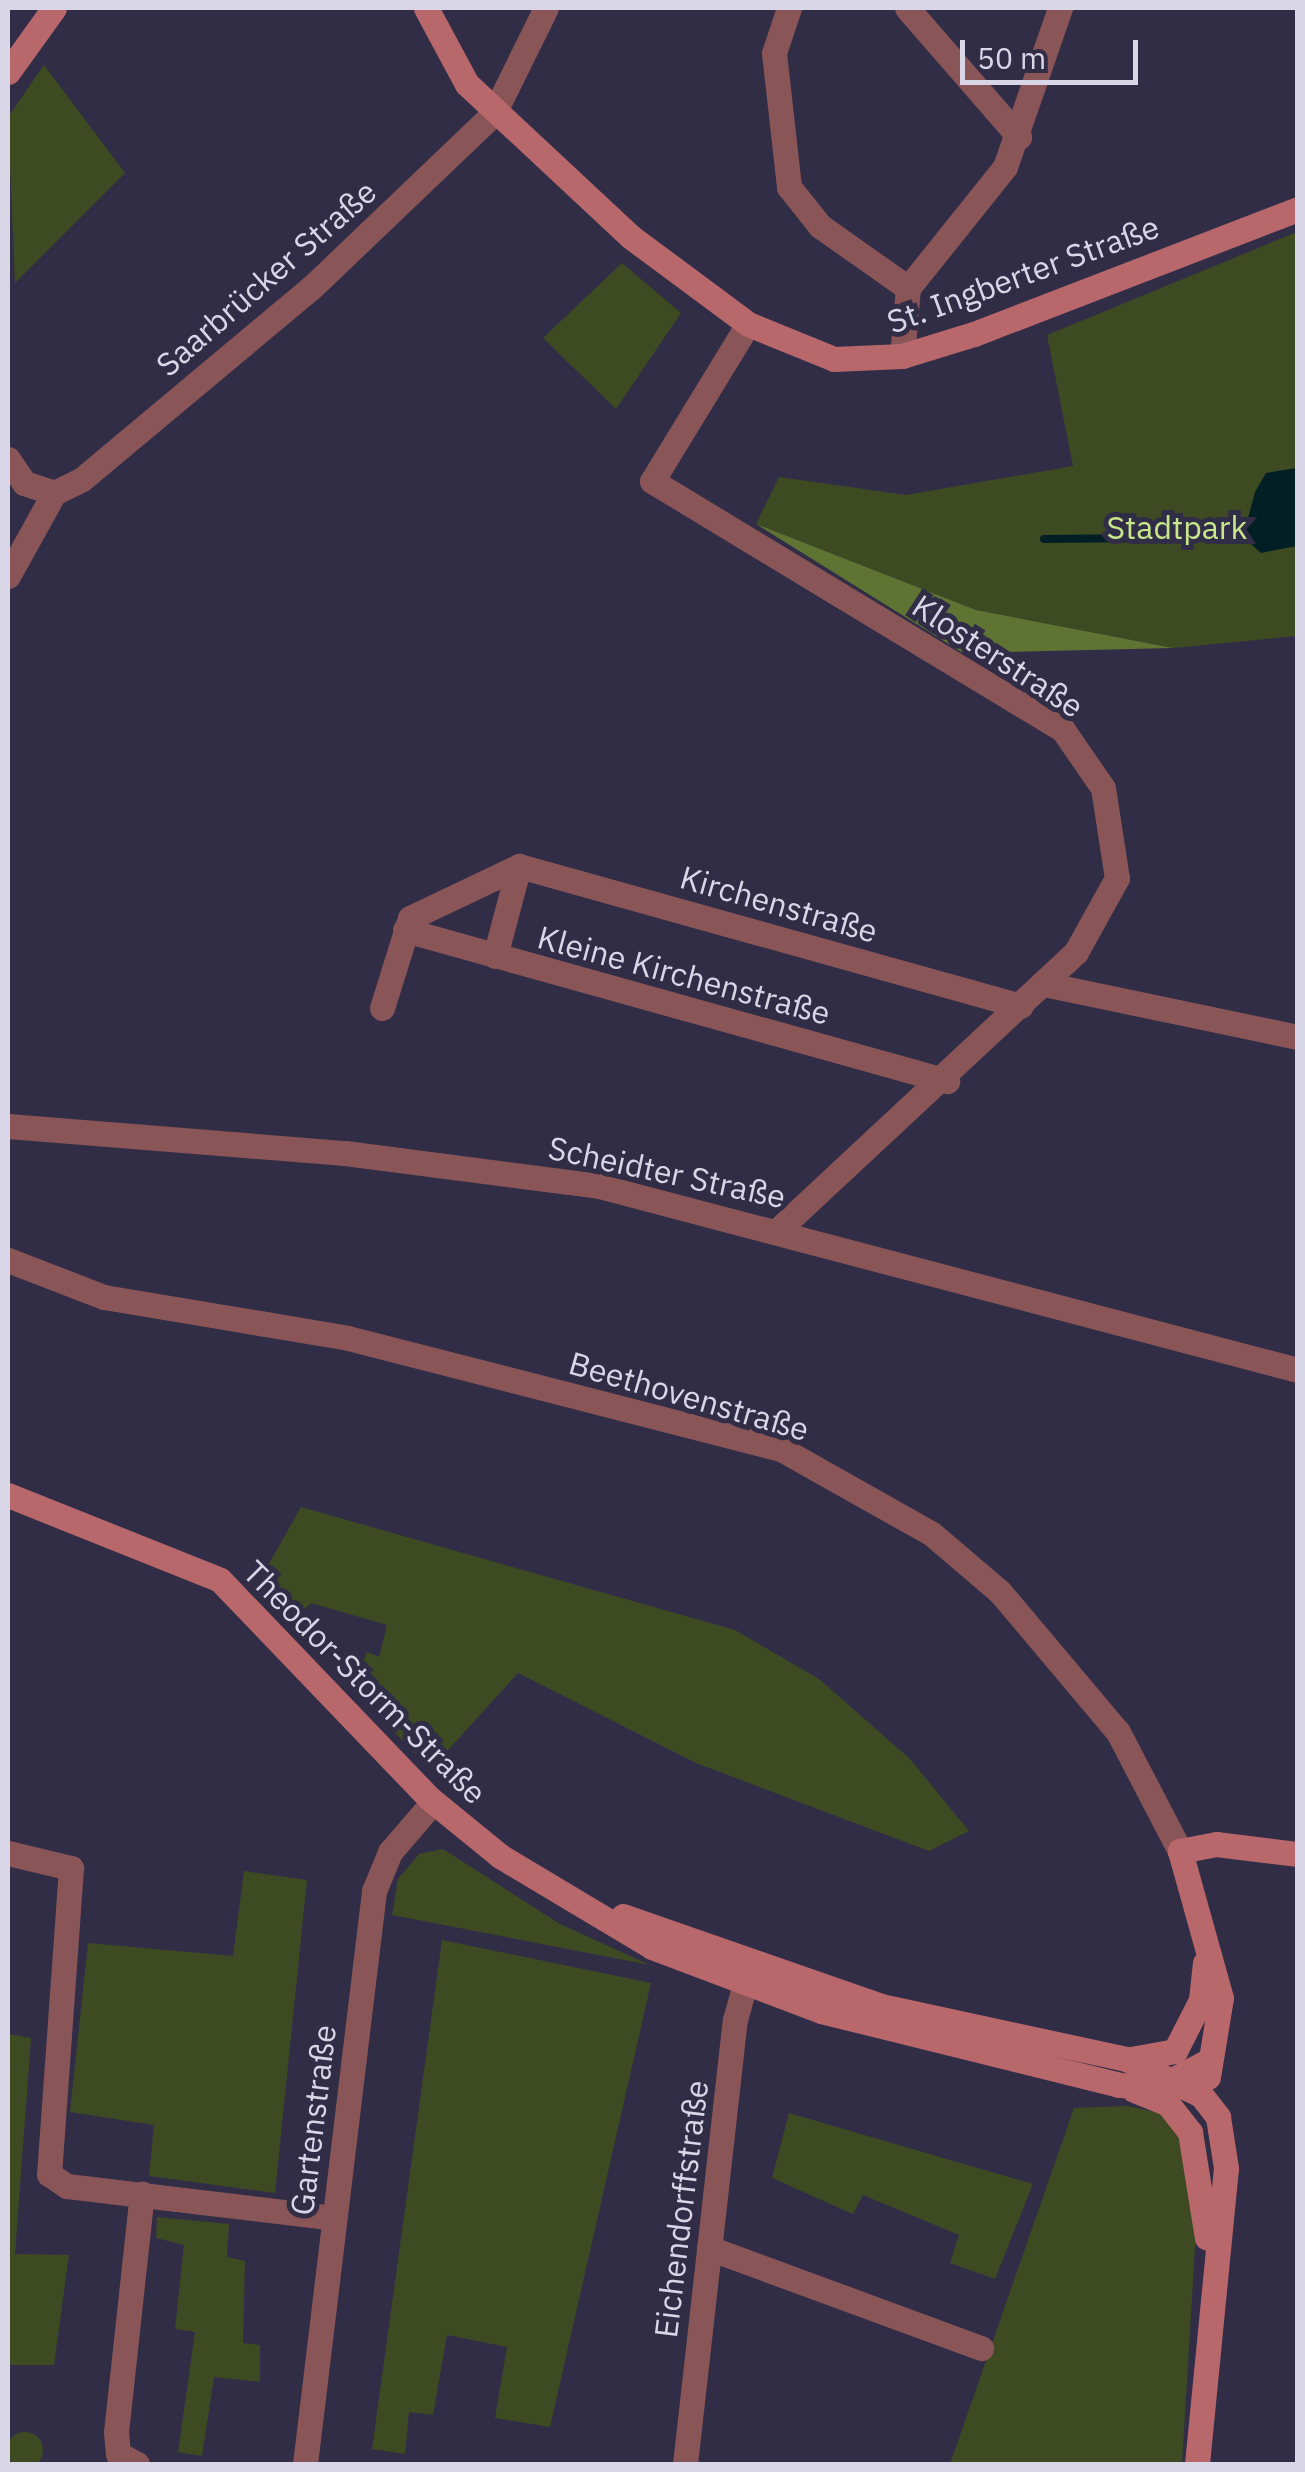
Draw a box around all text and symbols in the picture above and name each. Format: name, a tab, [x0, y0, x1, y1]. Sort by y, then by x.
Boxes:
scale bar	[965, 20, 1142, 82]
text: 50 m	[977, 38, 1046, 77]
street label: Saarbrücker Straße	[148, 172, 384, 384]
street label: St. Ingberter Straße	[882, 207, 1164, 341]
park label: Stadtpark	[1107, 508, 1247, 546]
street label: Klosterstraße	[905, 587, 1091, 725]
street label: Kirchenstraße	[676, 858, 882, 950]
street label: Kleine Kirchenstraße	[534, 917, 834, 1033]
street label: Scheidter Straße	[545, 1128, 789, 1216]
street label: Beethovenstraße	[565, 1343, 813, 1449]
street label: Theodor-Storm-Straße	[236, 1553, 494, 1811]
street label: Gartenstraße	[282, 2023, 344, 2217]
street label: Eichendorffstraße	[646, 2078, 716, 2340]

